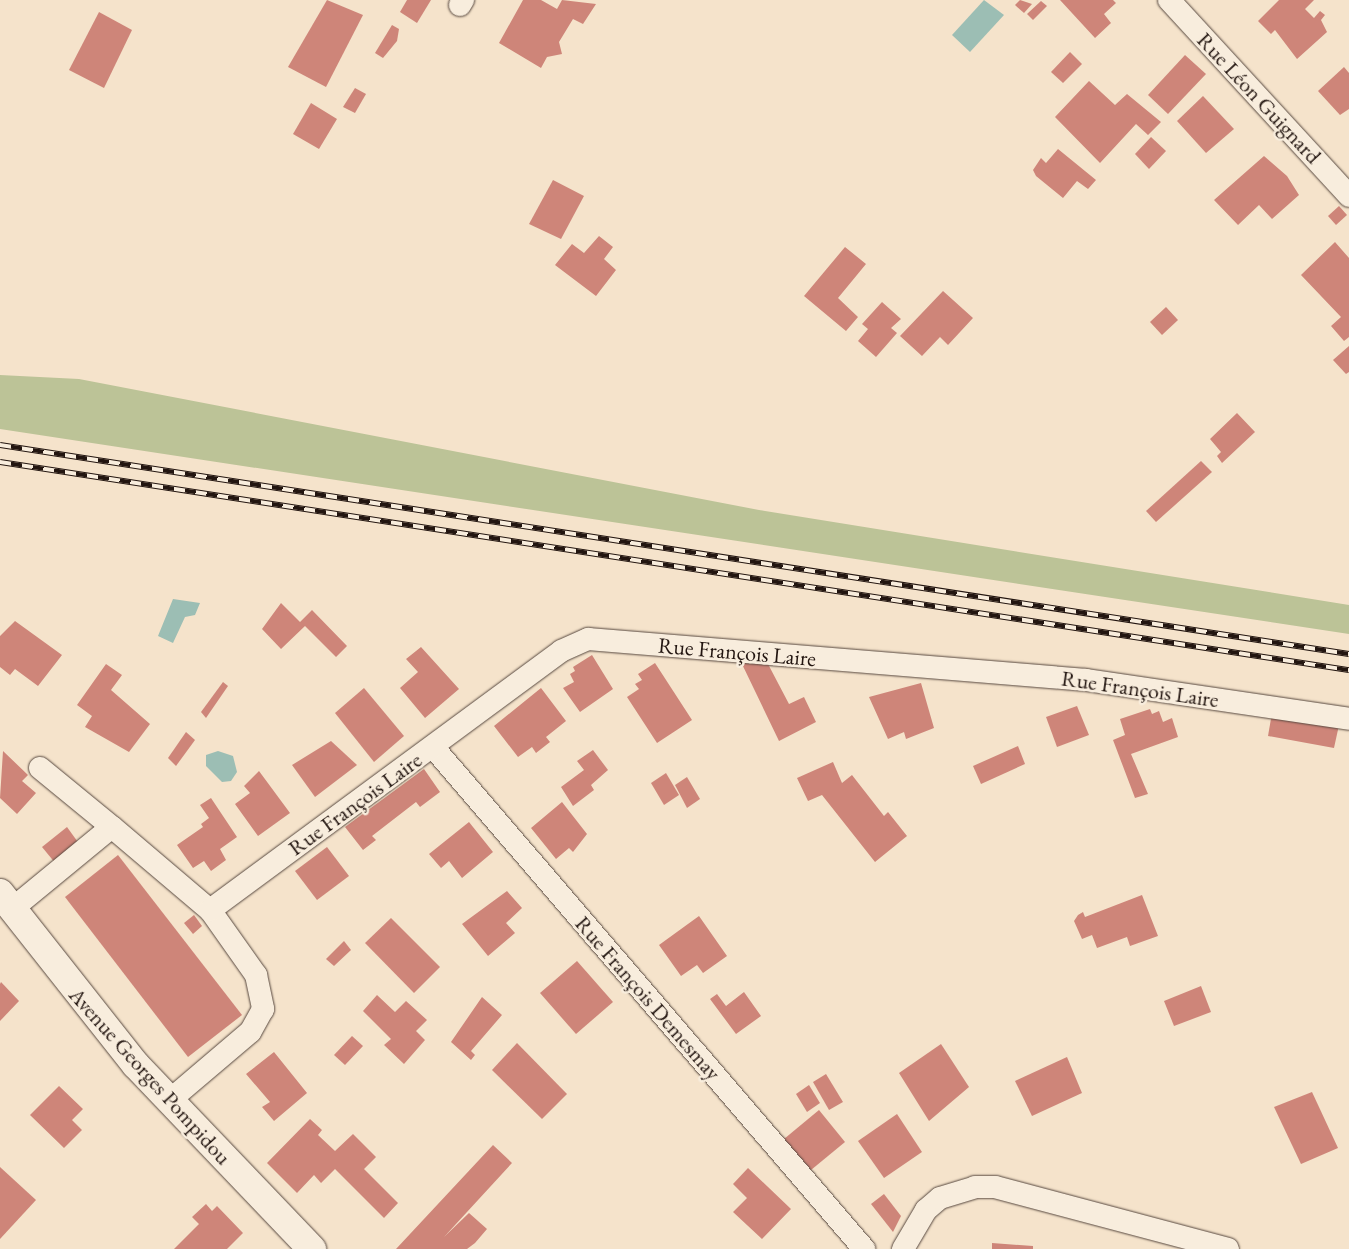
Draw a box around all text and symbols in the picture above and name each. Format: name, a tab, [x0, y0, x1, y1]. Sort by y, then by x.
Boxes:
street label: Rue Léon Guignard	[1191, 27, 1327, 169]
street label: Rue François Laire	[657, 632, 817, 672]
street label: Rue François Laire	[1060, 665, 1220, 713]
street label: Rue François Laire	[283, 747, 427, 861]
street label: Rue François Demesmay	[570, 911, 726, 1085]
street label: Avenue Georges Pompidou	[63, 982, 237, 1170]

